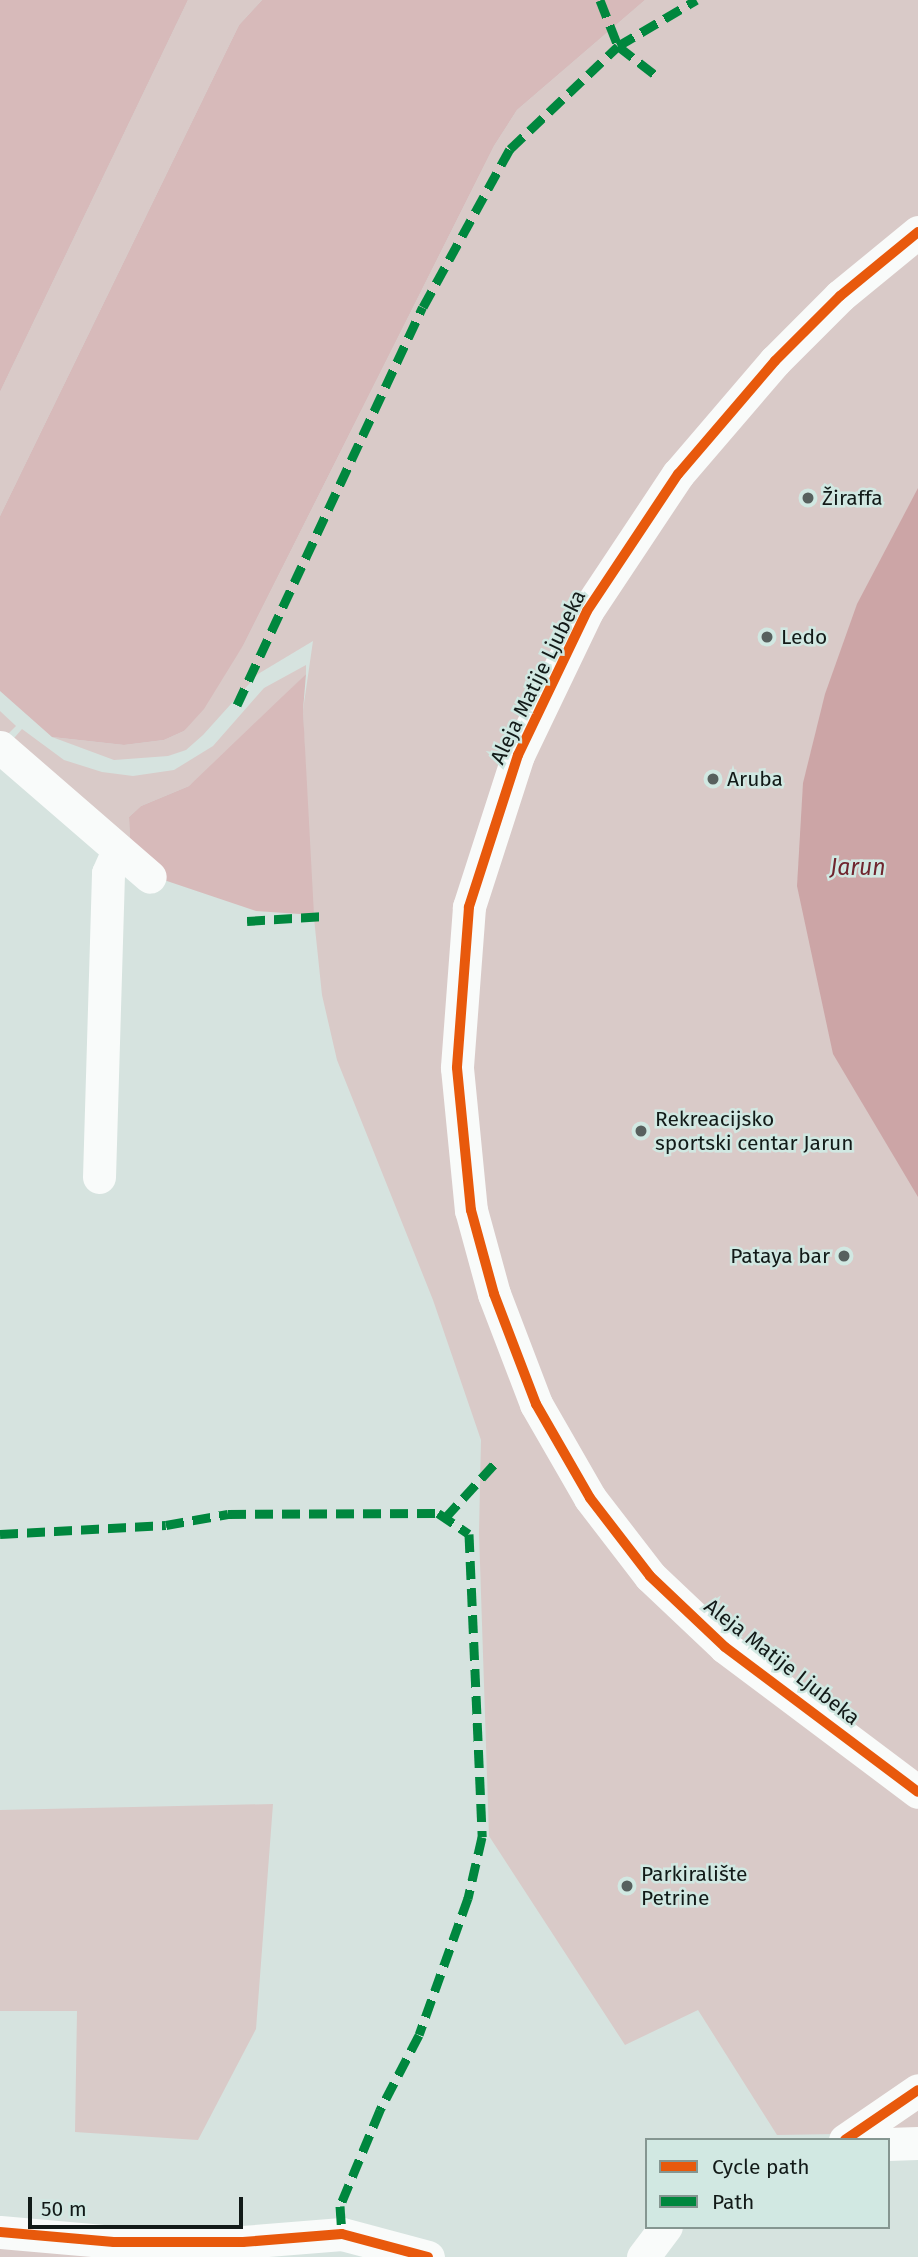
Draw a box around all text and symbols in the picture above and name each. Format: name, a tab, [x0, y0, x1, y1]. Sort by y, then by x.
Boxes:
place label: Žiraffa	[822, 485, 883, 511]
marker: Žiraffa	[800, 490, 816, 506]
street label: Aleja Matije Ljubeka	[485, 586, 591, 768]
place label: Ledo	[781, 624, 827, 650]
marker: Ledo	[759, 629, 775, 645]
place label: Aruba	[727, 766, 783, 792]
marker: Aruba	[705, 771, 721, 787]
water label: Jarun	[830, 853, 886, 881]
place label: Rekreacijsko sportski centar Jarun	[655, 1106, 854, 1156]
marker: Rekreacijsko sportski centar Jarun	[633, 1123, 649, 1139]
place label: Pataya bar	[730, 1243, 830, 1269]
marker: Pataya bar	[836, 1248, 852, 1264]
street label: Aleja Matije Ljubeka	[699, 1593, 865, 1731]
place label: Parkiralište Petrine	[641, 1861, 747, 1911]
marker: Parkiralište Petrine	[619, 1878, 635, 1894]
legend	[645, 2138, 890, 2229]
text: Cycle path	[712, 2154, 810, 2180]
scale bar	[32, 2184, 247, 2228]
text: Path	[712, 2189, 754, 2215]
text: 50 m	[41, 2196, 87, 2222]

